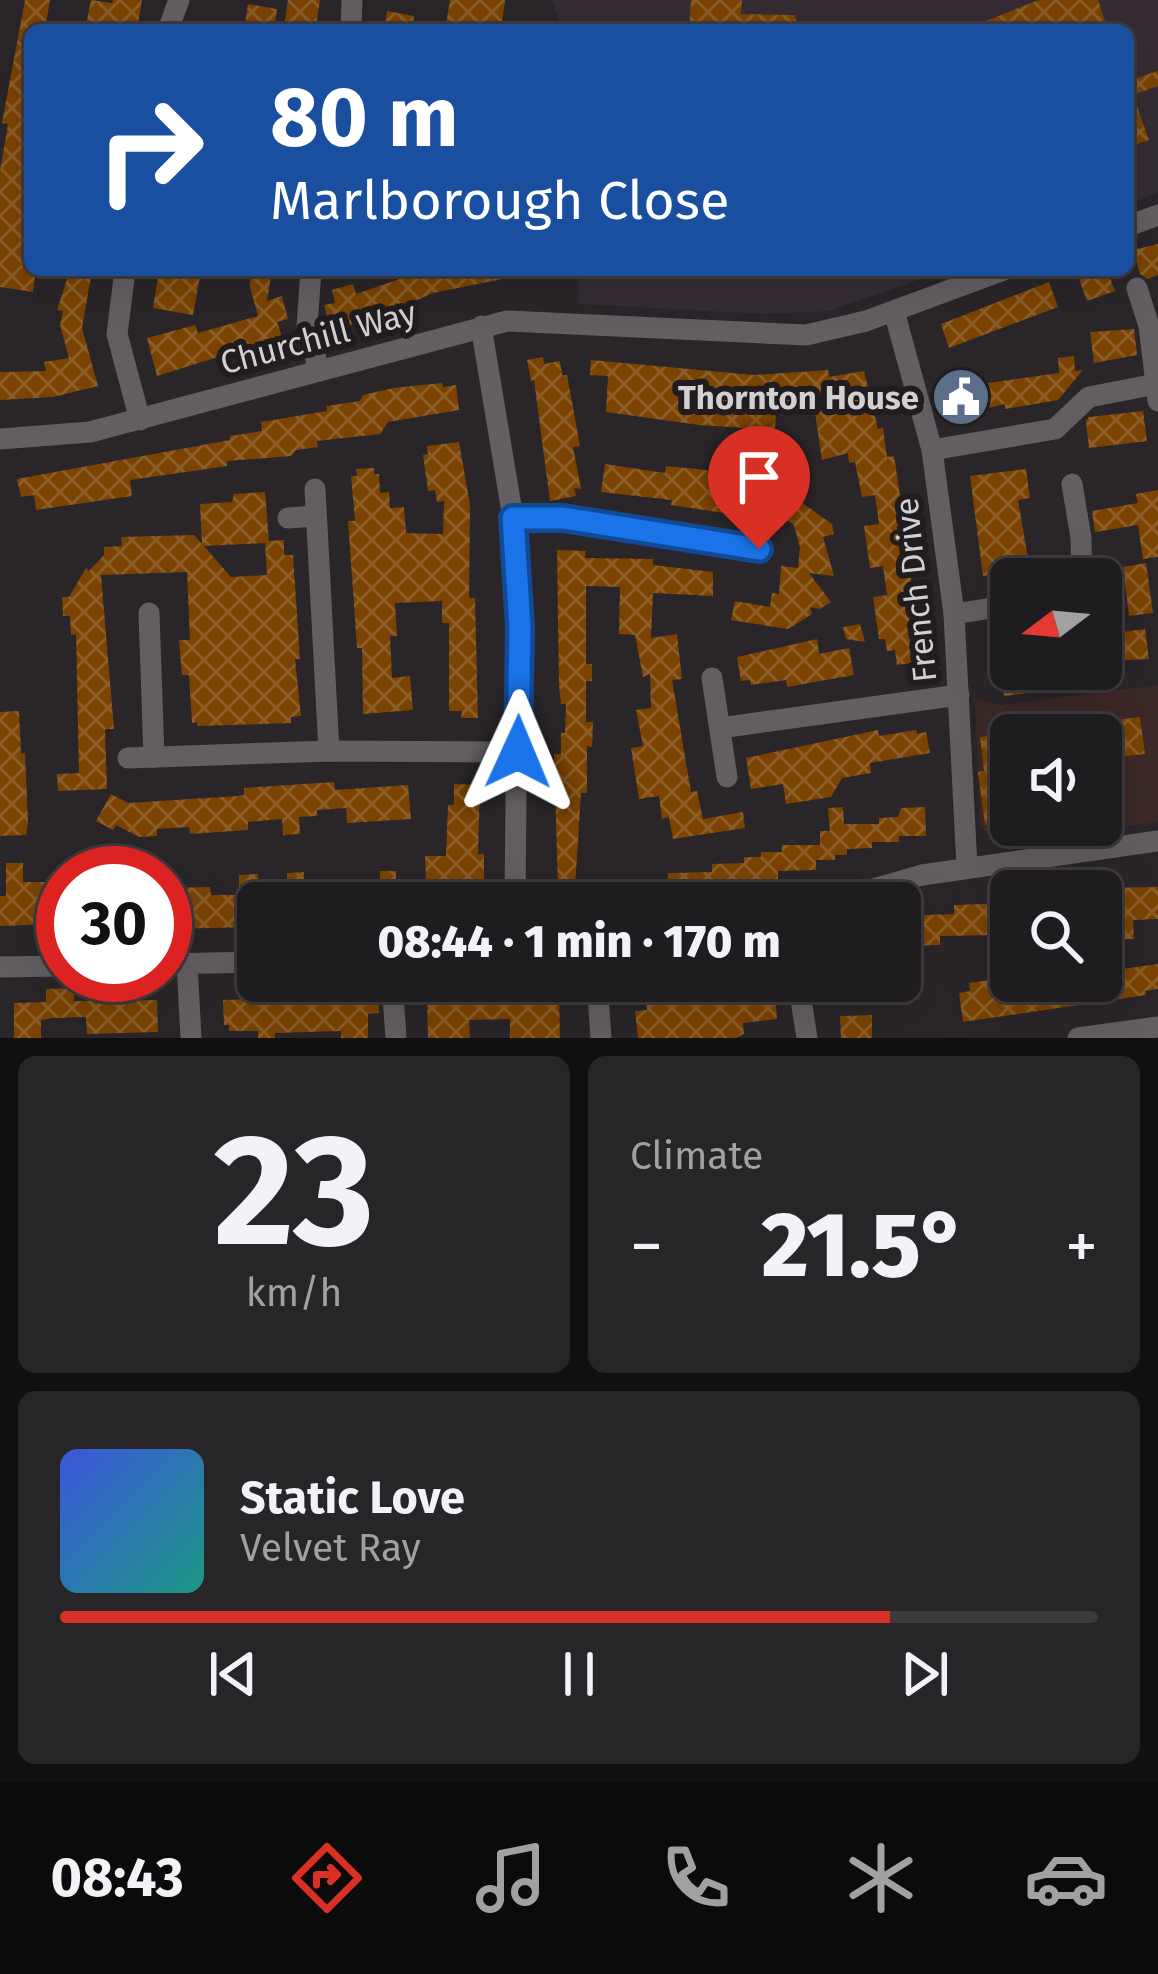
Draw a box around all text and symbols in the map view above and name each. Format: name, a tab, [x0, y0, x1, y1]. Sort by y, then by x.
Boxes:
text: 80 m	[270, 67, 459, 168]
icon: right	[72, 72, 228, 228]
text: Marlborough Close	[270, 169, 729, 233]
street label: Churchill Way	[216, 293, 420, 383]
public building icon: Thornton House	[930, 366, 992, 428]
place label: Thornton House	[678, 378, 919, 418]
pin	[708, 426, 810, 549]
icon: arrive	[726, 444, 792, 510]
street label: French Drive	[886, 496, 946, 684]
north arrow	[990, 558, 1122, 690]
map controls	[990, 558, 1122, 1002]
position arrow	[455, 689, 581, 815]
button: sound	[990, 714, 1122, 846]
speed limit sign: 30	[36, 846, 192, 1002]
button: search	[990, 870, 1122, 1002]
text: 08:44 · 1 min · 170 m	[377, 915, 781, 969]
text: 23	[214, 1098, 375, 1285]
text: Climate	[630, 1133, 763, 1179]
text: 21.5°	[761, 1192, 967, 1300]
text: −	[630, 1207, 663, 1286]
text: +	[1065, 1207, 1098, 1286]
text: km/h	[246, 1270, 342, 1316]
text: Static Love	[240, 1471, 465, 1525]
text: Velvet Ray	[240, 1525, 421, 1571]
icon: previous	[200, 1641, 266, 1707]
icon: pause	[546, 1641, 612, 1707]
icon: next	[892, 1641, 958, 1707]
icon: directions	[285, 1836, 369, 1920]
icon: music	[469, 1836, 553, 1920]
icon: phone	[654, 1836, 738, 1920]
icon: climate	[839, 1836, 923, 1920]
icon: car	[1024, 1836, 1108, 1920]
text: 08:43	[50, 1846, 184, 1910]

